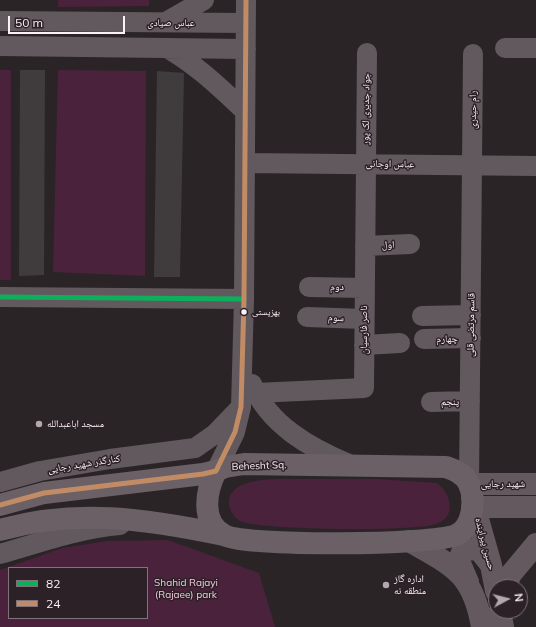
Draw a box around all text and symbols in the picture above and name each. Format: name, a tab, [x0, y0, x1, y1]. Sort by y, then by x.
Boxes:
scale bar	[10, 8, 127, 34]
text: 50 m	[15, 15, 43, 30]
street label: عباس صیادی	[147, 17, 195, 29]
street label: جواد جدیری لک پور	[359, 73, 373, 145]
street label: رام حیدری	[467, 91, 479, 129]
street label: عباس اوجانی	[365, 158, 415, 170]
street label: اول	[381, 239, 395, 251]
street label: دوم	[330, 281, 344, 293]
street label: قاسم مرتضی قلی	[464, 293, 478, 357]
street label: ناصر فارسیان	[358, 306, 370, 354]
marker: بهزیستی	[239, 307, 249, 317]
place label: بهزیستی	[252, 307, 280, 317]
street label: سوم	[328, 312, 344, 324]
street label: چهارم	[436, 333, 458, 345]
street label: پنجم	[441, 396, 459, 408]
place label: مسجد اباعبدالله	[47, 418, 104, 430]
marker: مسجد اباعبدالله	[34, 419, 44, 429]
street label: کنارگذر شهید رجایی	[47, 452, 121, 476]
street label: Behesht Sq.	[231, 459, 287, 473]
street label: شهید رجایی	[481, 478, 525, 490]
street label: حسین پیراینده	[472, 517, 498, 571]
legend	[8, 567, 148, 619]
place label: اداره گاز منطقه نه	[394, 573, 426, 596]
text: 82	[46, 576, 60, 591]
park label: Shahid Rajayi (Rajaee) park	[154, 577, 218, 600]
north arrow	[488, 579, 528, 619]
marker: اداره گاز منطقه نه	[381, 580, 391, 590]
text: N	[511, 593, 526, 603]
text: 24	[46, 596, 60, 611]

